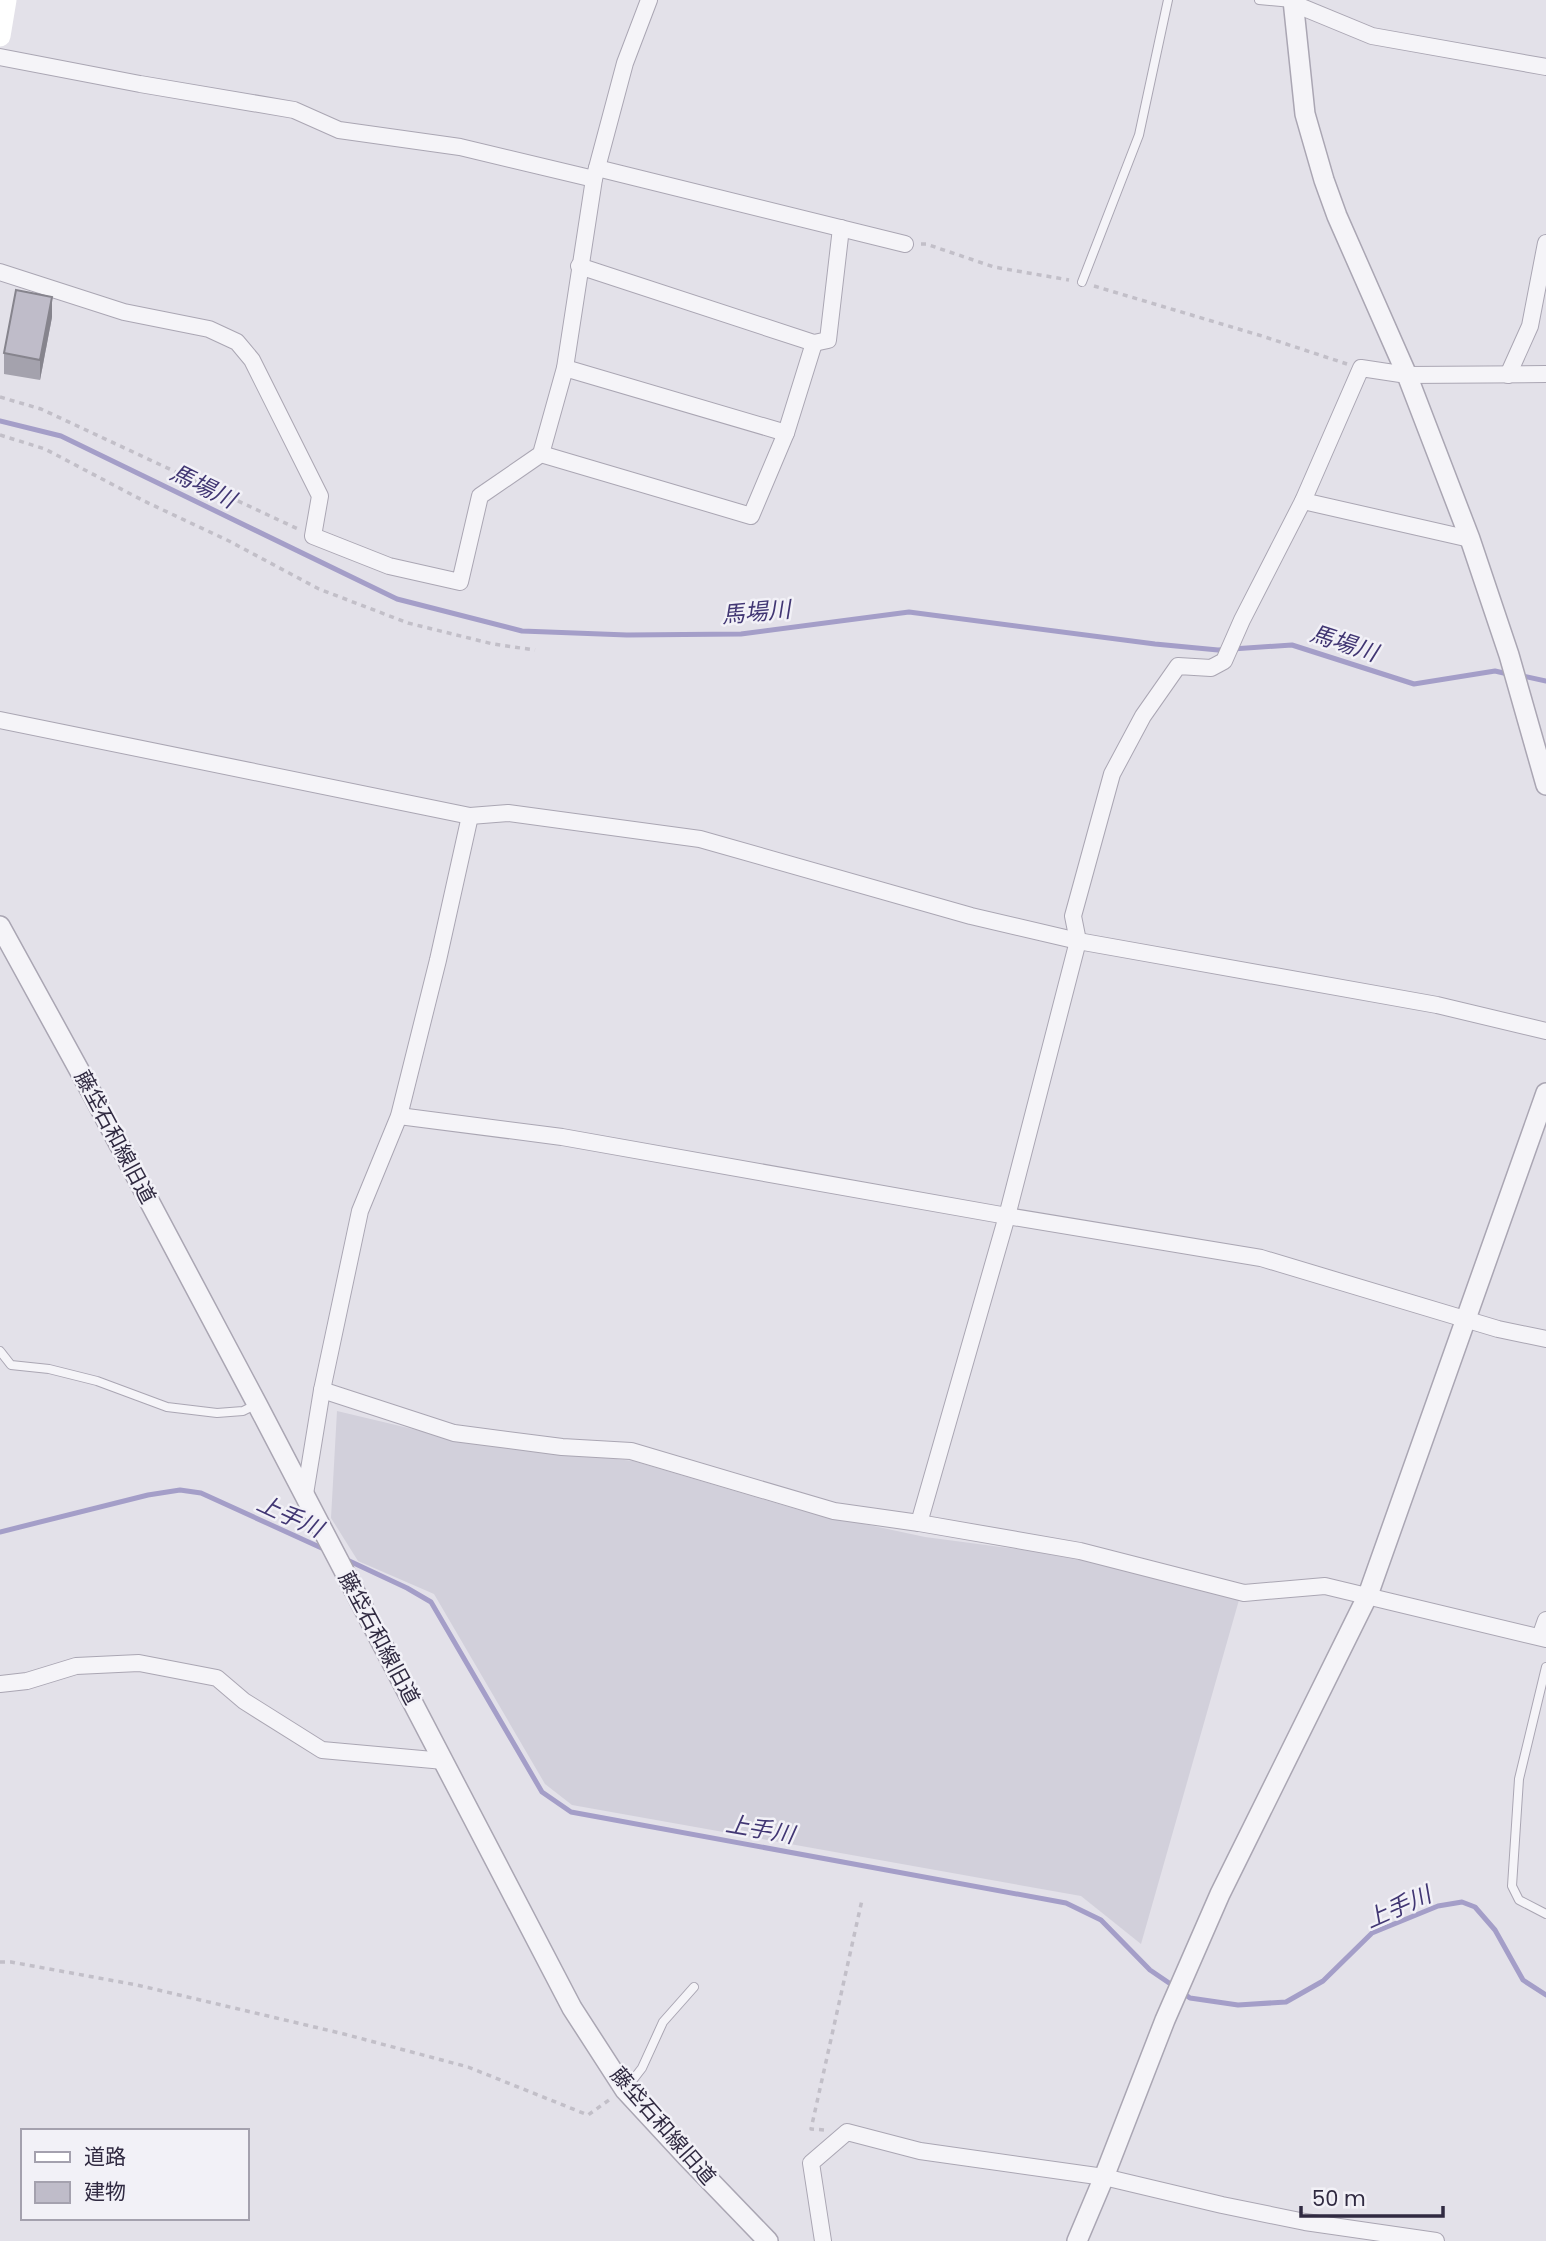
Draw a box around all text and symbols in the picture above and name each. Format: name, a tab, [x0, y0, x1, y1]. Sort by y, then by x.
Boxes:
water label: 馬場川	[165, 456, 244, 517]
water label: 馬場川	[720, 593, 795, 631]
water label: 馬場川	[1306, 617, 1385, 670]
street label: 藤垈石和線旧道	[68, 1065, 163, 1208]
water label: 上手川	[252, 1487, 331, 1546]
street label: 藤垈石和線旧道	[332, 1566, 427, 1709]
water label: 上手川	[723, 1807, 800, 1851]
water label: 上手川	[1360, 1877, 1439, 1936]
street label: 藤垈石和線旧道	[604, 2061, 723, 2191]
legend	[21, 2129, 248, 2220]
text: 道路	[84, 2142, 126, 2171]
scale bar	[1301, 2174, 1443, 2218]
text: 建物	[84, 2177, 126, 2206]
text: 50 m	[1312, 2184, 1366, 2213]

